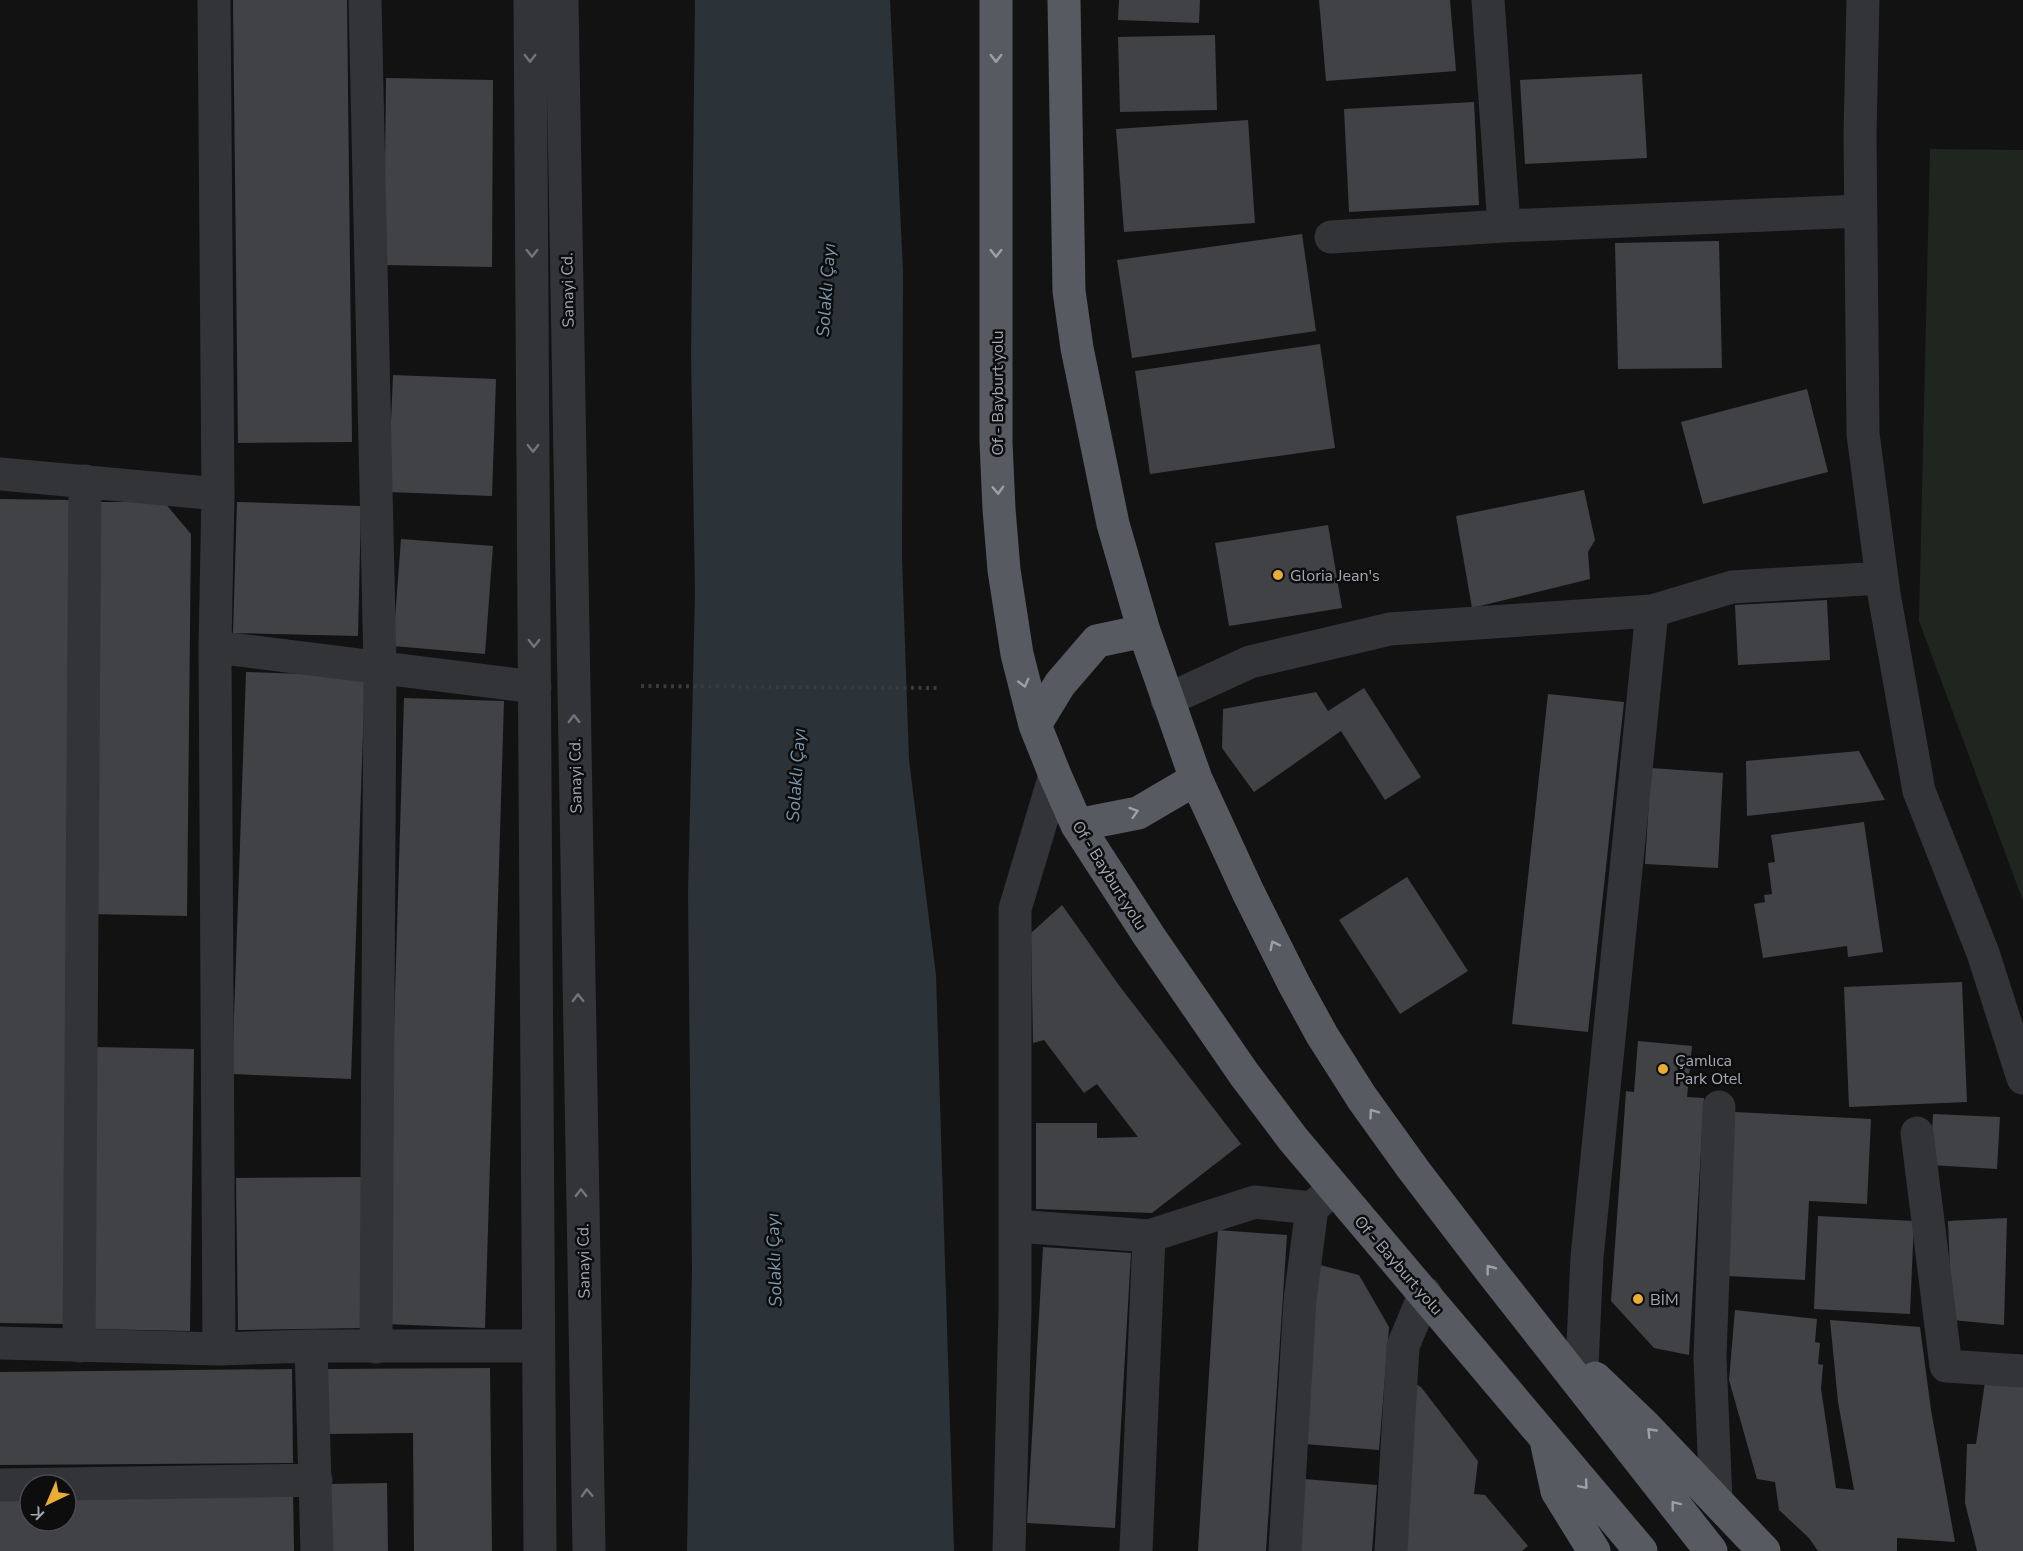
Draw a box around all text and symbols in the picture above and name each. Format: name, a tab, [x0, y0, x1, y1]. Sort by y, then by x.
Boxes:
one-way arrow	[524, 54, 536, 63]
one-way arrow	[990, 54, 1002, 63]
water label: Solaklı Çayı	[811, 242, 841, 338]
one-way arrow	[525, 249, 538, 258]
one-way arrow	[990, 249, 1002, 258]
street label: Sanayi Cd.	[556, 252, 580, 328]
street label: Of - Bayburt yolu	[987, 331, 1009, 455]
one-way arrow	[527, 444, 539, 453]
one-way arrow	[992, 486, 1004, 495]
place label: Gloria Jean's	[1290, 565, 1380, 587]
marker: Gloria Jean's	[1271, 568, 1285, 582]
one-way arrow	[528, 639, 540, 648]
one-way arrow	[1017, 678, 1030, 688]
one-way arrow	[567, 714, 580, 723]
water label: Solaklı Çayı	[781, 727, 811, 823]
street label: Sanayi Cd.	[564, 738, 588, 814]
one-way arrow	[1128, 807, 1139, 819]
street label: Of - Bayburt yolu	[1067, 817, 1152, 934]
one-way arrow	[1270, 941, 1282, 952]
one-way arrow	[572, 993, 584, 1002]
place label: Çamlıca Park Otel	[1675, 1050, 1742, 1090]
marker: Çamlıca Park Otel	[1656, 1062, 1670, 1076]
one-way arrow	[1369, 1109, 1380, 1120]
one-way arrow	[575, 1188, 588, 1197]
street label: Of - Bayburt yolu	[1349, 1211, 1448, 1320]
water label: Solaklı Çayı	[760, 1213, 788, 1307]
street label: Sanayi Cd.	[572, 1223, 596, 1299]
one-way arrow	[1486, 1265, 1497, 1276]
place label: BİM	[1650, 1289, 1679, 1311]
marker: BİM	[1631, 1292, 1645, 1306]
one-way arrow	[1648, 1429, 1659, 1440]
north arrow	[18, 1473, 78, 1533]
one-way arrow	[1577, 1478, 1588, 1489]
one-way arrow	[581, 1488, 594, 1497]
text: K	[26, 1501, 50, 1525]
one-way arrow	[1671, 1501, 1682, 1512]

